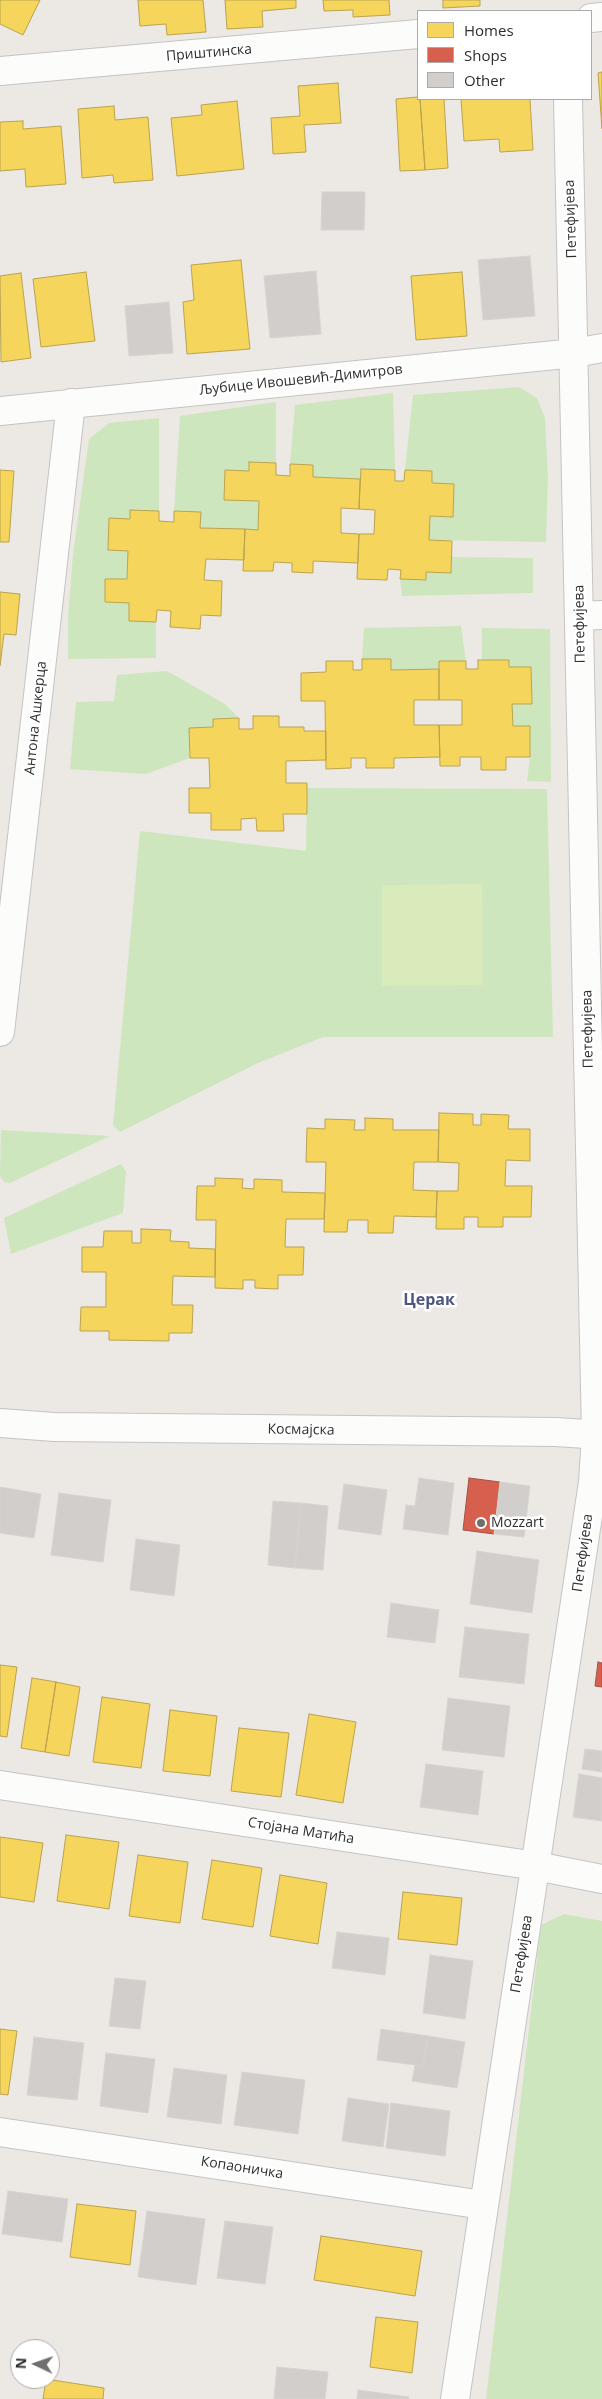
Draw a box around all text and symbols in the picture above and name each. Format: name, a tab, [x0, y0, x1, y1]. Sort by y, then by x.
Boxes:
legend	[417, 10, 592, 100]
text: Homes	[464, 20, 514, 40]
street label: Приштинска	[165, 41, 253, 65]
text: Shops	[464, 45, 507, 65]
text: Other	[464, 70, 505, 90]
street label: Петефијева	[561, 179, 581, 259]
street label: Љубице Ивошевић-Димитров	[199, 361, 403, 399]
street label: Петефијева	[571, 585, 589, 663]
street label: Антона Ашкерца	[22, 660, 50, 776]
street label: Петефијева	[579, 990, 597, 1068]
district label: Церак	[403, 1290, 455, 1310]
street label: Космајска	[267, 1421, 335, 1439]
street label: Петефијева	[569, 1513, 597, 1593]
place label: Mozzart	[491, 1515, 544, 1531]
marker: Mozzart	[475, 1517, 487, 1529]
street label: Стојана Матића	[247, 1814, 355, 1848]
street label: Петефијева	[508, 1914, 536, 1994]
street label: Копаоничка	[200, 2153, 284, 2183]
north arrow	[10, 2339, 60, 2389]
text: N	[11, 2357, 30, 2369]

